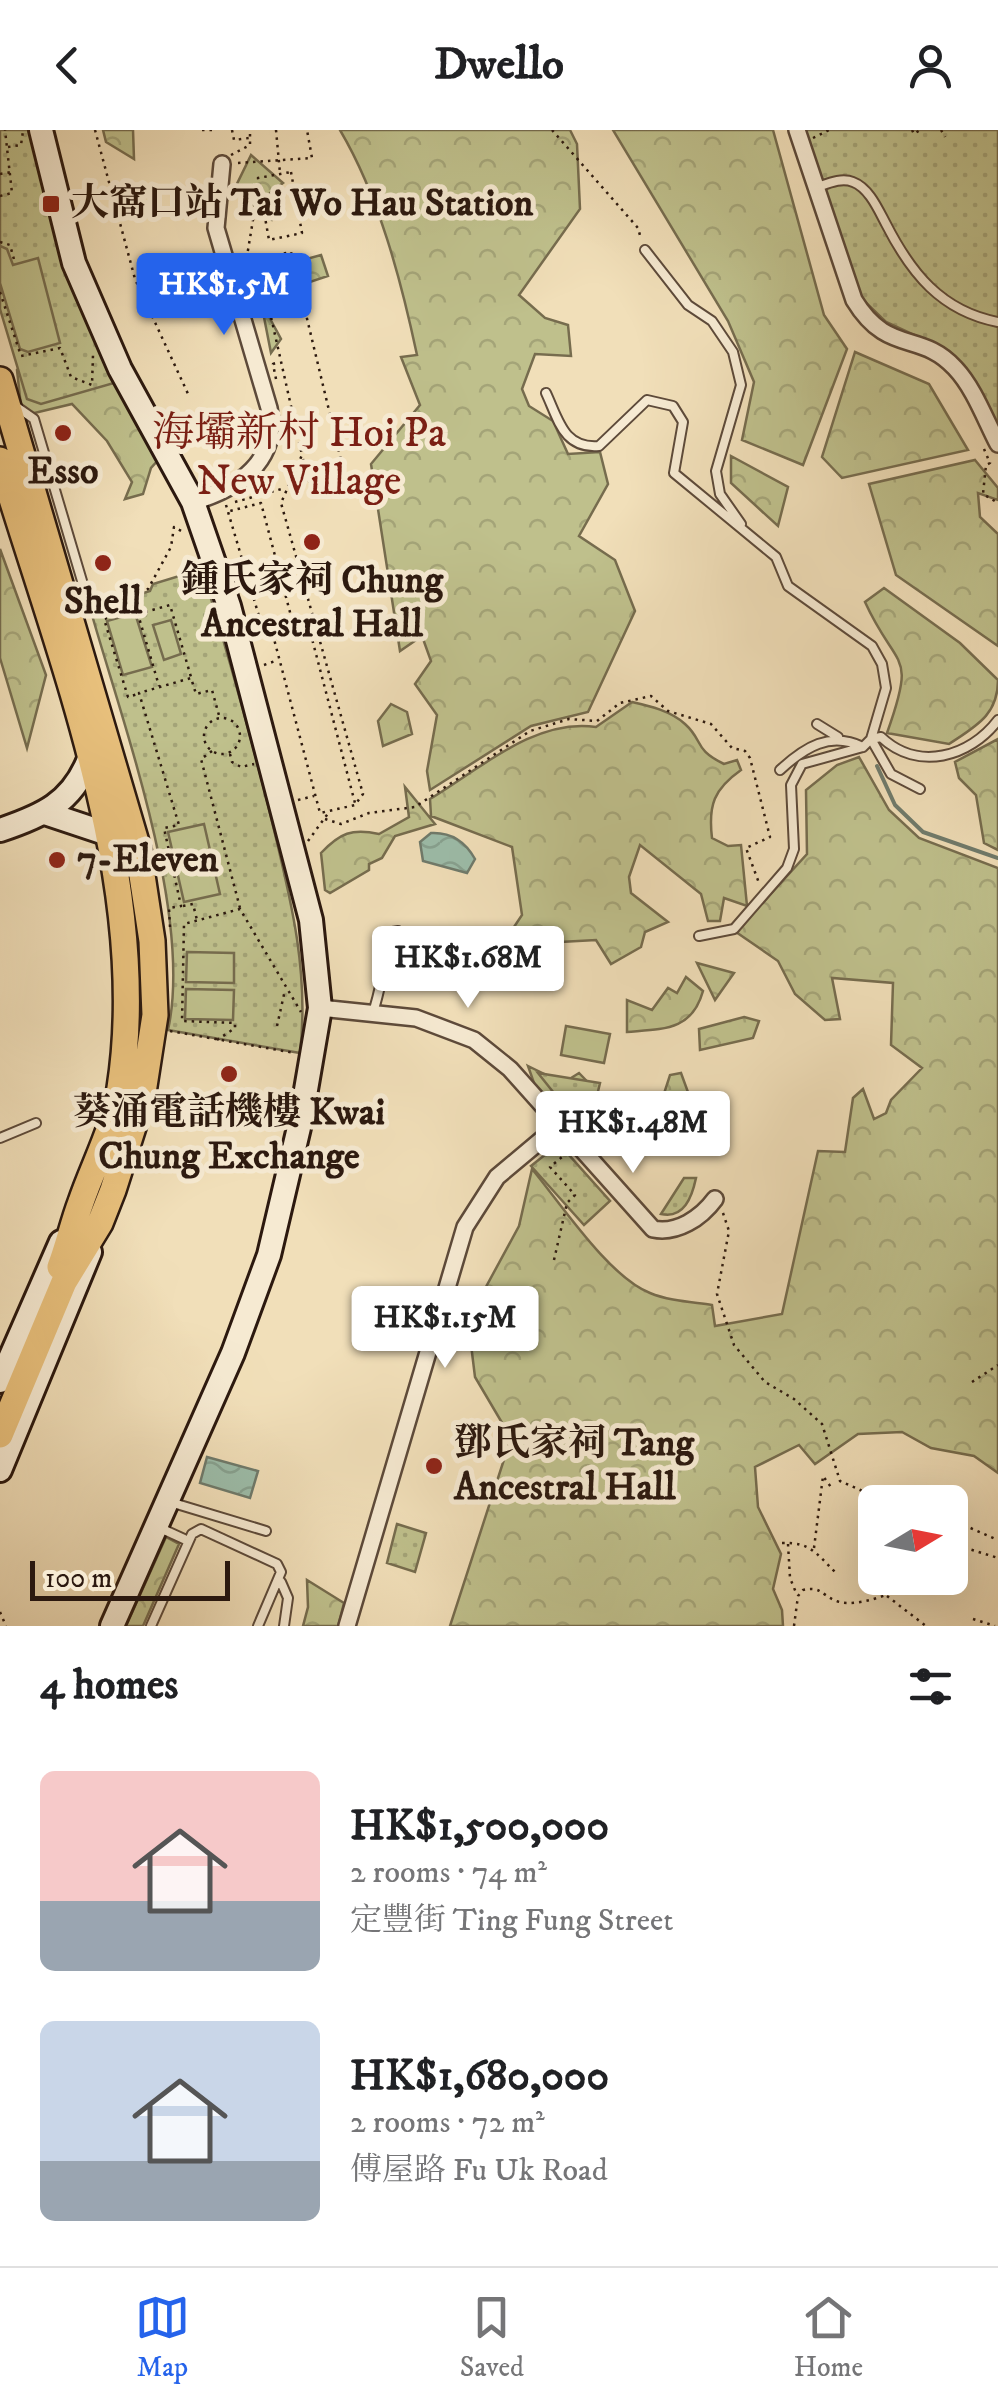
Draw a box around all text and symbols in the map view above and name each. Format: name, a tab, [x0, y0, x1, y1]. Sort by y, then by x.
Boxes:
text: Dwello	[434, 37, 564, 93]
icon: back	[40, 38, 95, 93]
icon: person	[903, 38, 958, 93]
place label: 大窩口站 Tai Wo Hau Station	[71, 180, 533, 228]
marker: 大窩口站 Tai Wo Hau Station	[40, 193, 62, 215]
pin: HK$1.5M	[132, 253, 316, 338]
text: HK$1.5M	[159, 265, 289, 305]
district label: 海壩新村 Hoi Pa New Village	[152, 408, 446, 508]
marker: Esso	[52, 422, 74, 444]
place label: Esso	[28, 448, 98, 496]
marker: 鍾氏家祠 Chung Ancestral Hall	[301, 531, 323, 553]
marker: Shell	[92, 552, 114, 574]
place label: 鍾氏家祠 Chung Ancestral Hall	[181, 557, 444, 649]
place label: Shell	[64, 578, 143, 626]
place label: 7-Eleven	[77, 836, 219, 884]
marker: 7-Eleven	[46, 849, 68, 871]
pin: HK$1.68M	[365, 926, 571, 1011]
text: HK$1.68M	[394, 938, 542, 978]
marker: 葵涌電話機樓 Kwai Chung Exchange	[218, 1063, 240, 1085]
place label: 葵涌電話機樓 Kwai Chung Exchange	[73, 1089, 385, 1181]
pin: HK$1.48M	[530, 1091, 736, 1176]
text: HK$1.48M	[558, 1103, 708, 1143]
pin: HK$1.15M	[342, 1286, 548, 1371]
text: HK$1.15M	[374, 1298, 516, 1338]
place label: 鄧氏家祠 Tang Ancestral Hall	[453, 1420, 696, 1512]
marker: 鄧氏家祠 Tang Ancestral Hall	[423, 1455, 445, 1477]
north arrow	[858, 1485, 968, 1595]
map controls	[858, 1485, 968, 1595]
scale bar	[30, 1556, 230, 1600]
text: 100 m	[45, 1561, 112, 1596]
icon: filters	[903, 1659, 958, 1714]
text: 4 homes	[40, 1660, 178, 1712]
text: HK$1,500,000	[350, 1801, 609, 1853]
icon: home	[120, 1811, 240, 1931]
text: 2 rooms · 74 m²	[350, 1853, 547, 1893]
text: 定豐街 Ting Fung Street	[350, 1901, 673, 1941]
text: HK$1,680,000	[350, 2051, 609, 2103]
icon: home	[120, 2061, 240, 2181]
text: 2 rooms · 72 m²	[350, 2103, 545, 2143]
text: 傅屋路 Fu Uk Road	[350, 2151, 608, 2191]
tab: Map	[135, 2290, 190, 2385]
tab: Saved	[460, 2290, 524, 2385]
tab: Home	[794, 2290, 863, 2385]

